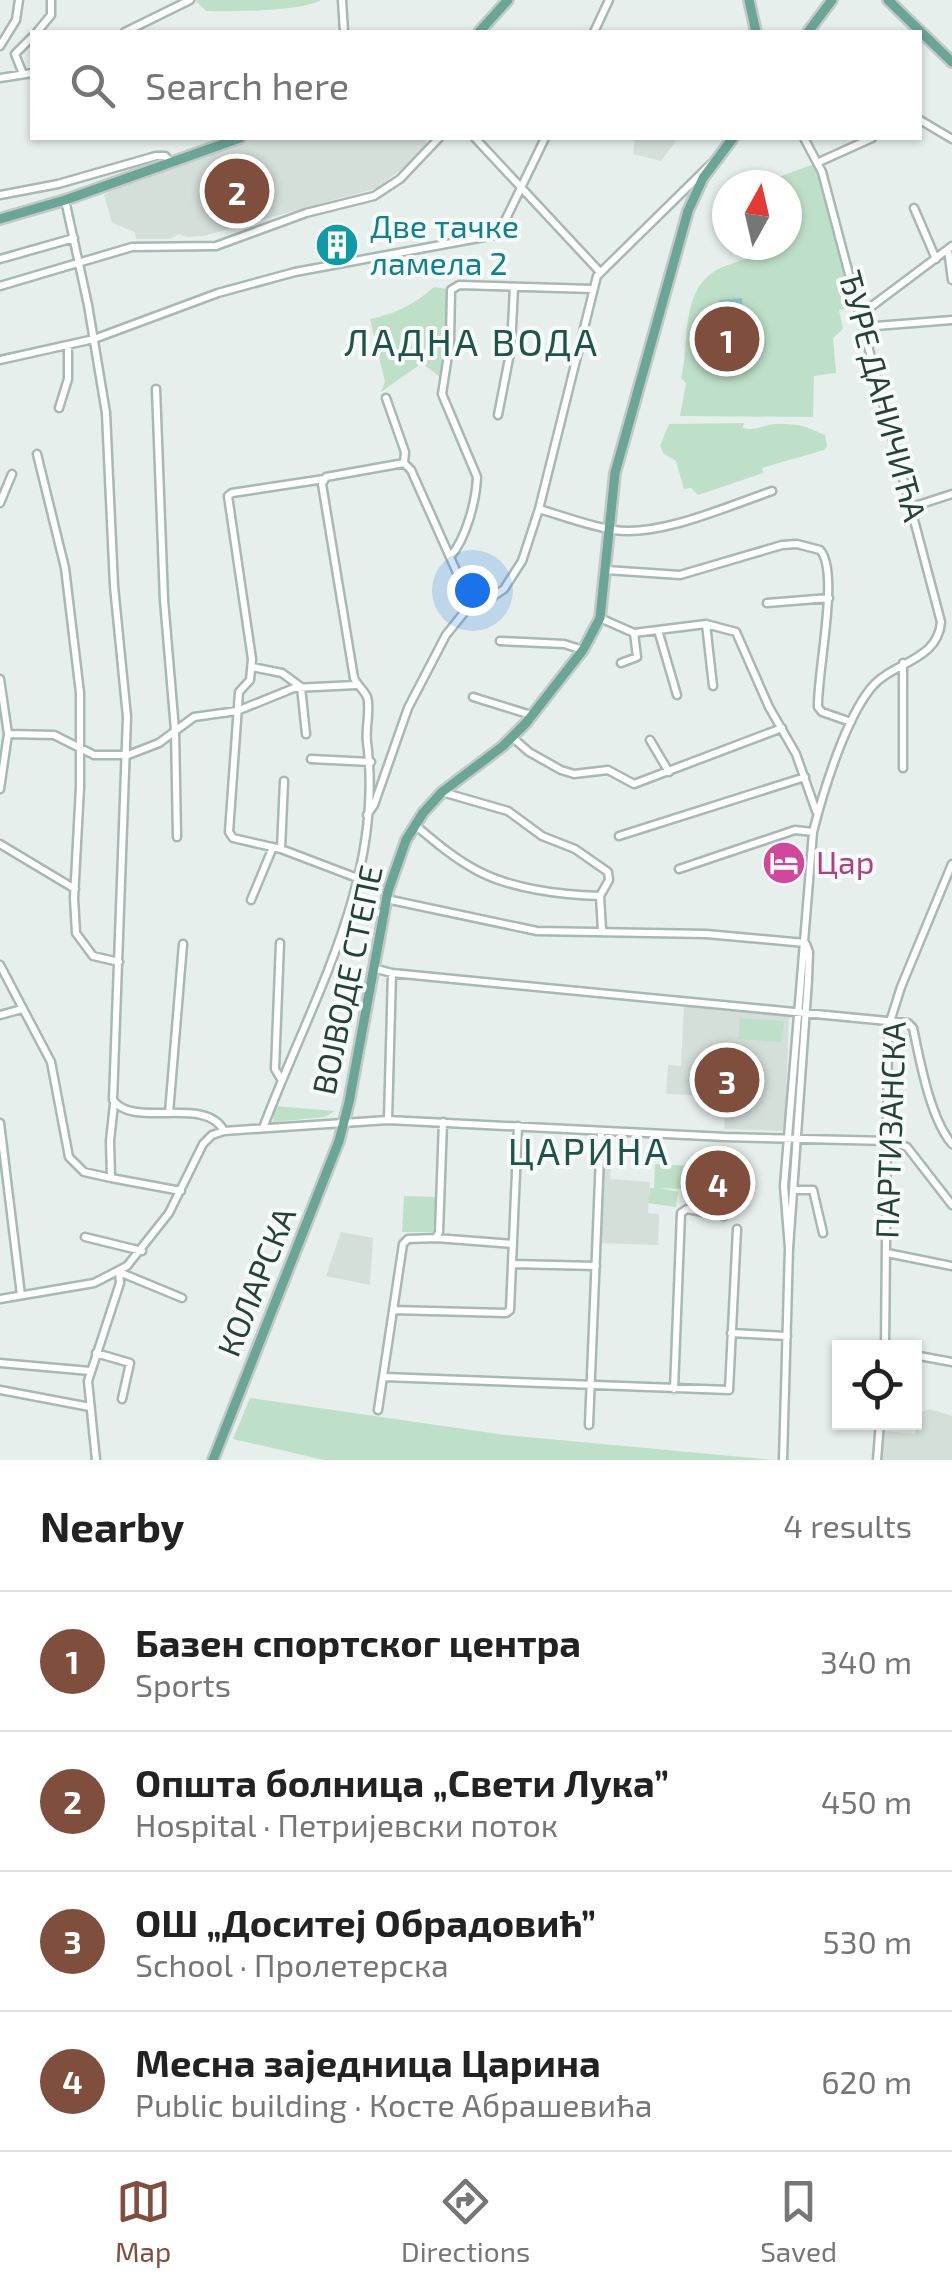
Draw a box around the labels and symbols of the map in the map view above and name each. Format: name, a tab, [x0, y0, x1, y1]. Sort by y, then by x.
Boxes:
pin: 2	[204, 154, 270, 228]
north arrow	[712, 170, 802, 260]
place label: Две тачке ламела 2	[370, 206, 519, 281]
building icon: Две тачке ламела 2	[314, 222, 360, 268]
street label: ЂУРЕ ДАНИЧИЋА	[832, 266, 936, 525]
pin: 1	[694, 302, 760, 376]
district label: ЛАДНА ВОДА	[344, 318, 600, 364]
your location	[447, 565, 498, 616]
hotel icon: Цар	[761, 840, 807, 886]
place label: Цар	[816, 842, 874, 880]
street label: ВОЈВОДЕ СТЕПЕ	[303, 861, 389, 1098]
street label: ПАРТИЗАНСКА	[866, 1021, 912, 1239]
pin: 3	[694, 1042, 760, 1118]
district label: ЦАРИНА	[508, 1127, 670, 1173]
pin: 4	[686, 1146, 750, 1220]
street label: КОЛАРСКА	[208, 1201, 302, 1361]

